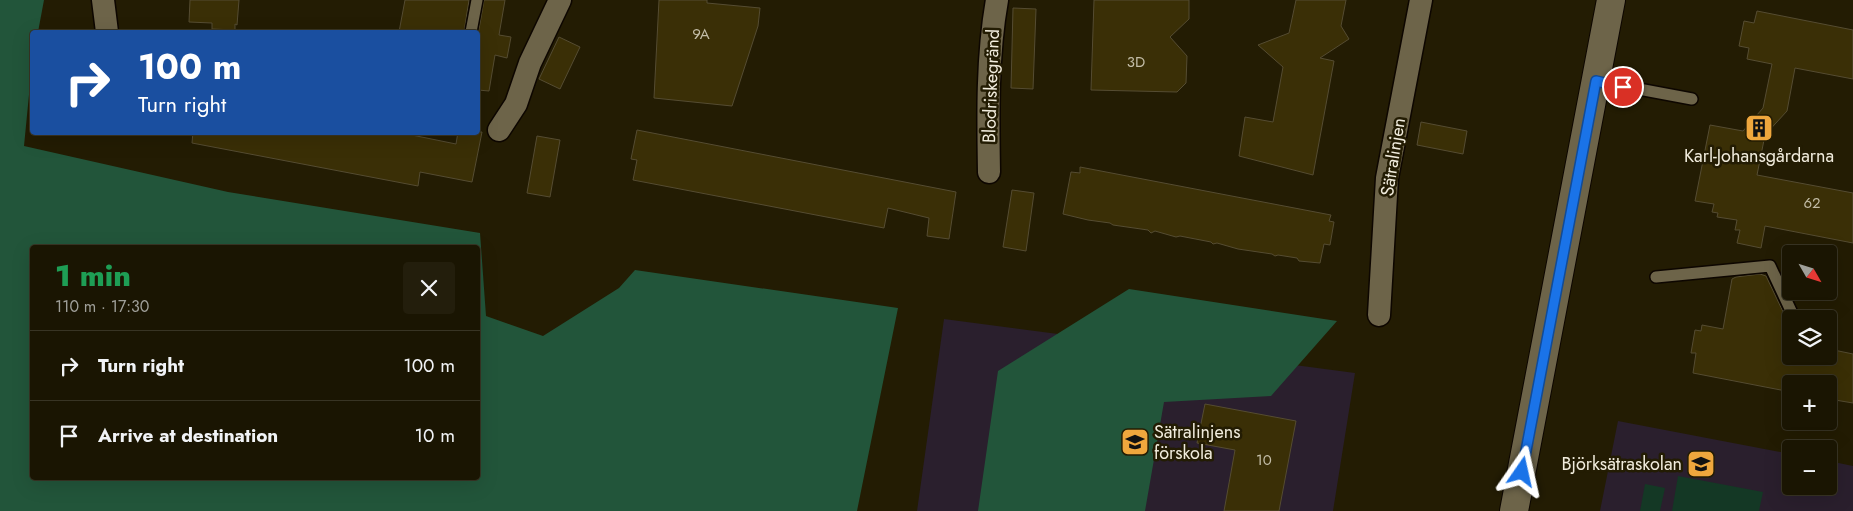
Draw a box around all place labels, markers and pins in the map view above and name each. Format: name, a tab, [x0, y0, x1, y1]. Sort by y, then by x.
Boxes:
pin	[1602, 66, 1644, 108]
building icon: Karl-Johansgårdarna	[1744, 113, 1774, 143]
place label: Karl-Johansgårdarna	[1684, 143, 1834, 169]
place label: Sätralinjens förskola	[1154, 419, 1241, 466]
school or university icon: Sätralinjens förskola	[1120, 427, 1150, 457]
school or university icon: Björksätraskolan	[1686, 449, 1716, 479]
place label: Björksätraskolan	[1561, 451, 1682, 477]

